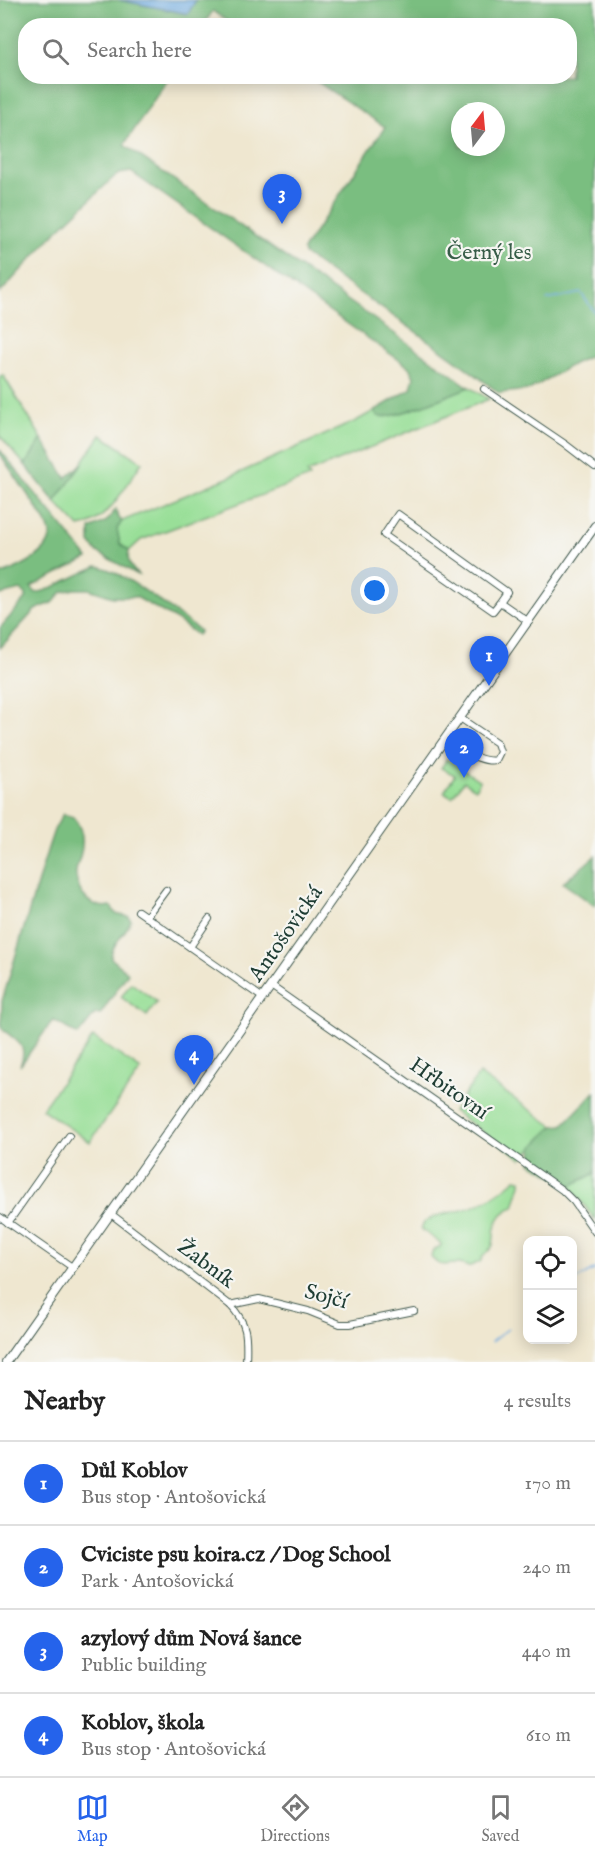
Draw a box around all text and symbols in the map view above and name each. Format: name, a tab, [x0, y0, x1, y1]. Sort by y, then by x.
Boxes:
search box	[18, 18, 577, 84]
icon: search	[39, 35, 72, 68]
text: Search here	[87, 37, 192, 65]
north arrow	[451, 102, 505, 156]
pin: 3	[262, 174, 302, 224]
park label: Černý les	[447, 239, 531, 267]
your location	[360, 576, 389, 605]
pin: 1	[470, 636, 508, 686]
pin: 2	[444, 728, 484, 778]
street label: Antošovická	[242, 880, 330, 989]
pin: 4	[174, 1036, 214, 1085]
street label: Hřbitovní	[404, 1051, 496, 1128]
street label: Žabník	[171, 1233, 241, 1295]
map controls	[523, 1236, 577, 1344]
button: locate	[523, 1236, 577, 1290]
street label: Sojčí	[301, 1278, 353, 1317]
button: layers	[523, 1290, 577, 1344]
text: Nearby	[24, 1385, 105, 1418]
text: 4 results	[504, 1389, 571, 1414]
text: Důl Koblov	[81, 1457, 188, 1485]
text: 1	[40, 1471, 47, 1496]
text: 170 m	[525, 1471, 571, 1496]
text: Bus stop · Antošovická	[81, 1485, 266, 1510]
text: Cviciste psu koira.cz / Dog School	[81, 1541, 391, 1569]
text: 2	[39, 1555, 48, 1580]
text: 240 m	[522, 1555, 571, 1580]
text: Park · Antošovická	[81, 1569, 234, 1594]
text: azylový dům Nová šance	[81, 1625, 302, 1653]
text: 3	[40, 1639, 47, 1664]
text: 440 m	[522, 1639, 571, 1664]
text: Public building	[81, 1653, 206, 1678]
text: Koblov, škola	[81, 1709, 204, 1737]
text: 4	[39, 1723, 48, 1748]
text: 610 m	[526, 1723, 571, 1748]
text: Bus stop · Antošovická	[81, 1737, 266, 1762]
tab: Map	[76, 1791, 109, 1847]
tab: Directions	[260, 1791, 330, 1847]
tab: Saved	[481, 1791, 519, 1847]

